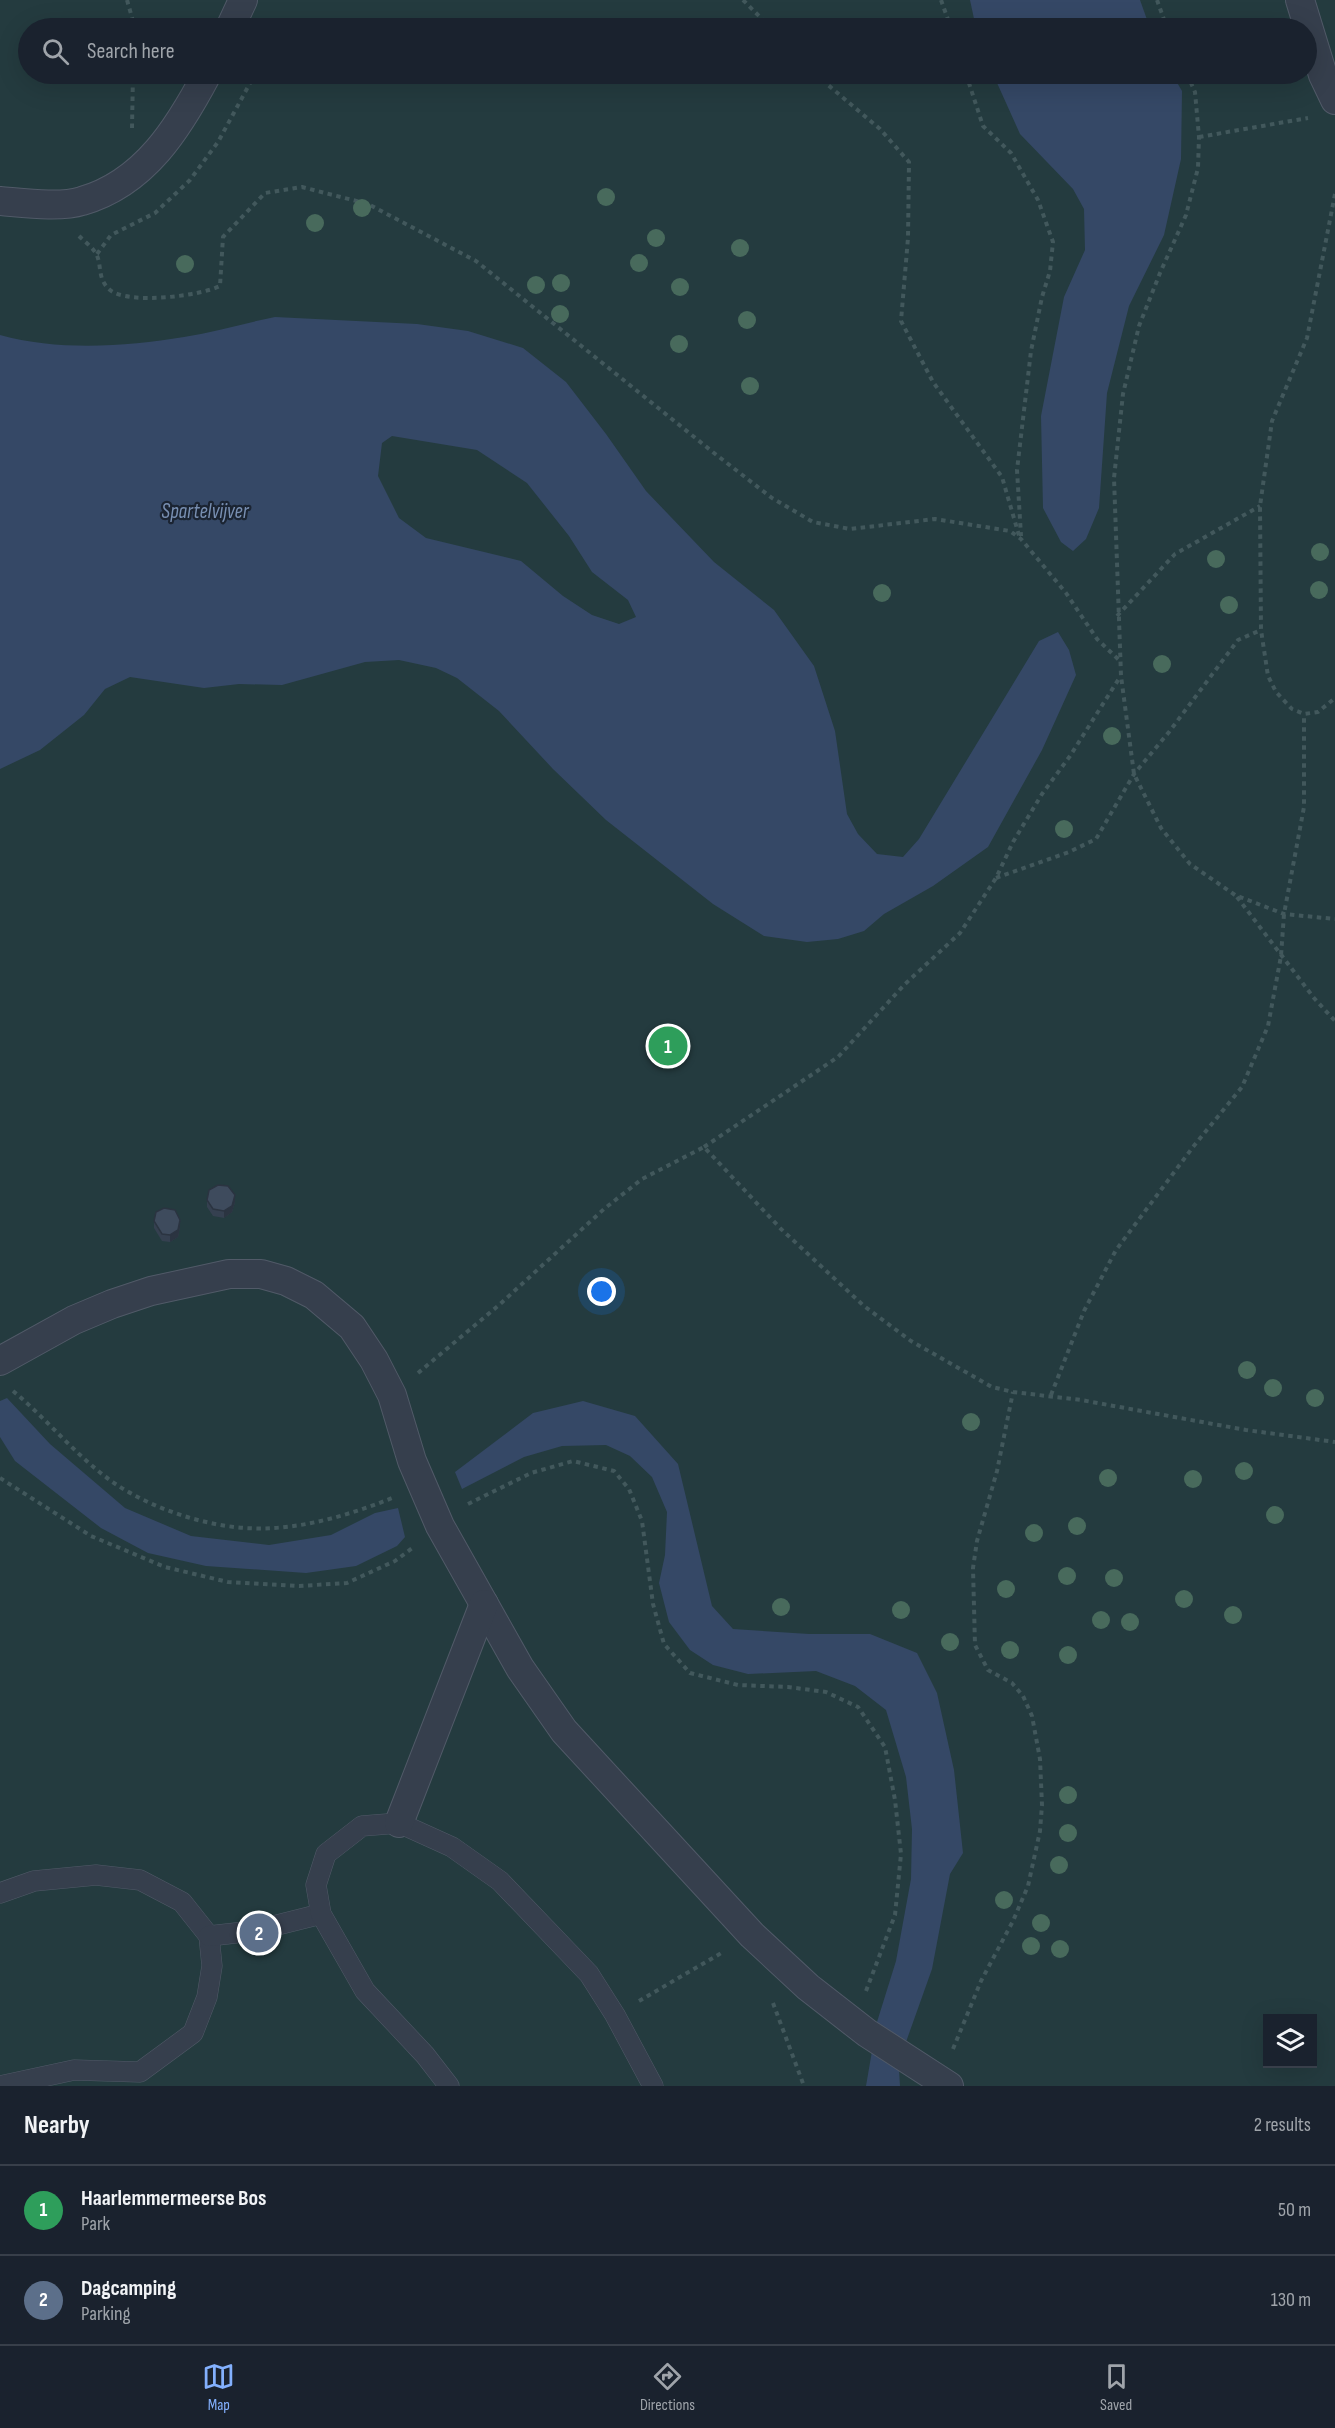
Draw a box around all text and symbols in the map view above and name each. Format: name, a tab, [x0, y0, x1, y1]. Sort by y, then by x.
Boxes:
search box	[18, 18, 1317, 84]
icon: search	[39, 35, 72, 68]
text: Search here	[87, 38, 174, 65]
water label: Spartelvijver	[161, 499, 250, 524]
pin: 1	[648, 1024, 688, 1068]
your location	[587, 1277, 616, 1306]
pin: 2	[240, 1910, 278, 1956]
map controls	[1263, 2014, 1317, 2068]
button: layers	[1263, 2014, 1317, 2068]
text: Nearby	[24, 2110, 90, 2141]
text: 2 results	[1254, 2113, 1311, 2137]
text: Haarlemmermeerse Bos	[81, 2185, 267, 2212]
text: 1	[40, 2198, 47, 2222]
text: 50 m	[1278, 2198, 1311, 2222]
text: Park	[81, 2212, 110, 2236]
text: Dagcamping	[81, 2275, 176, 2302]
text: 2	[39, 2288, 48, 2312]
text: 130 m	[1271, 2288, 1311, 2312]
text: Parking	[81, 2302, 131, 2326]
tab: Map	[202, 2360, 235, 2415]
tab: Directions	[640, 2360, 695, 2415]
tab: Saved	[1100, 2360, 1133, 2415]

